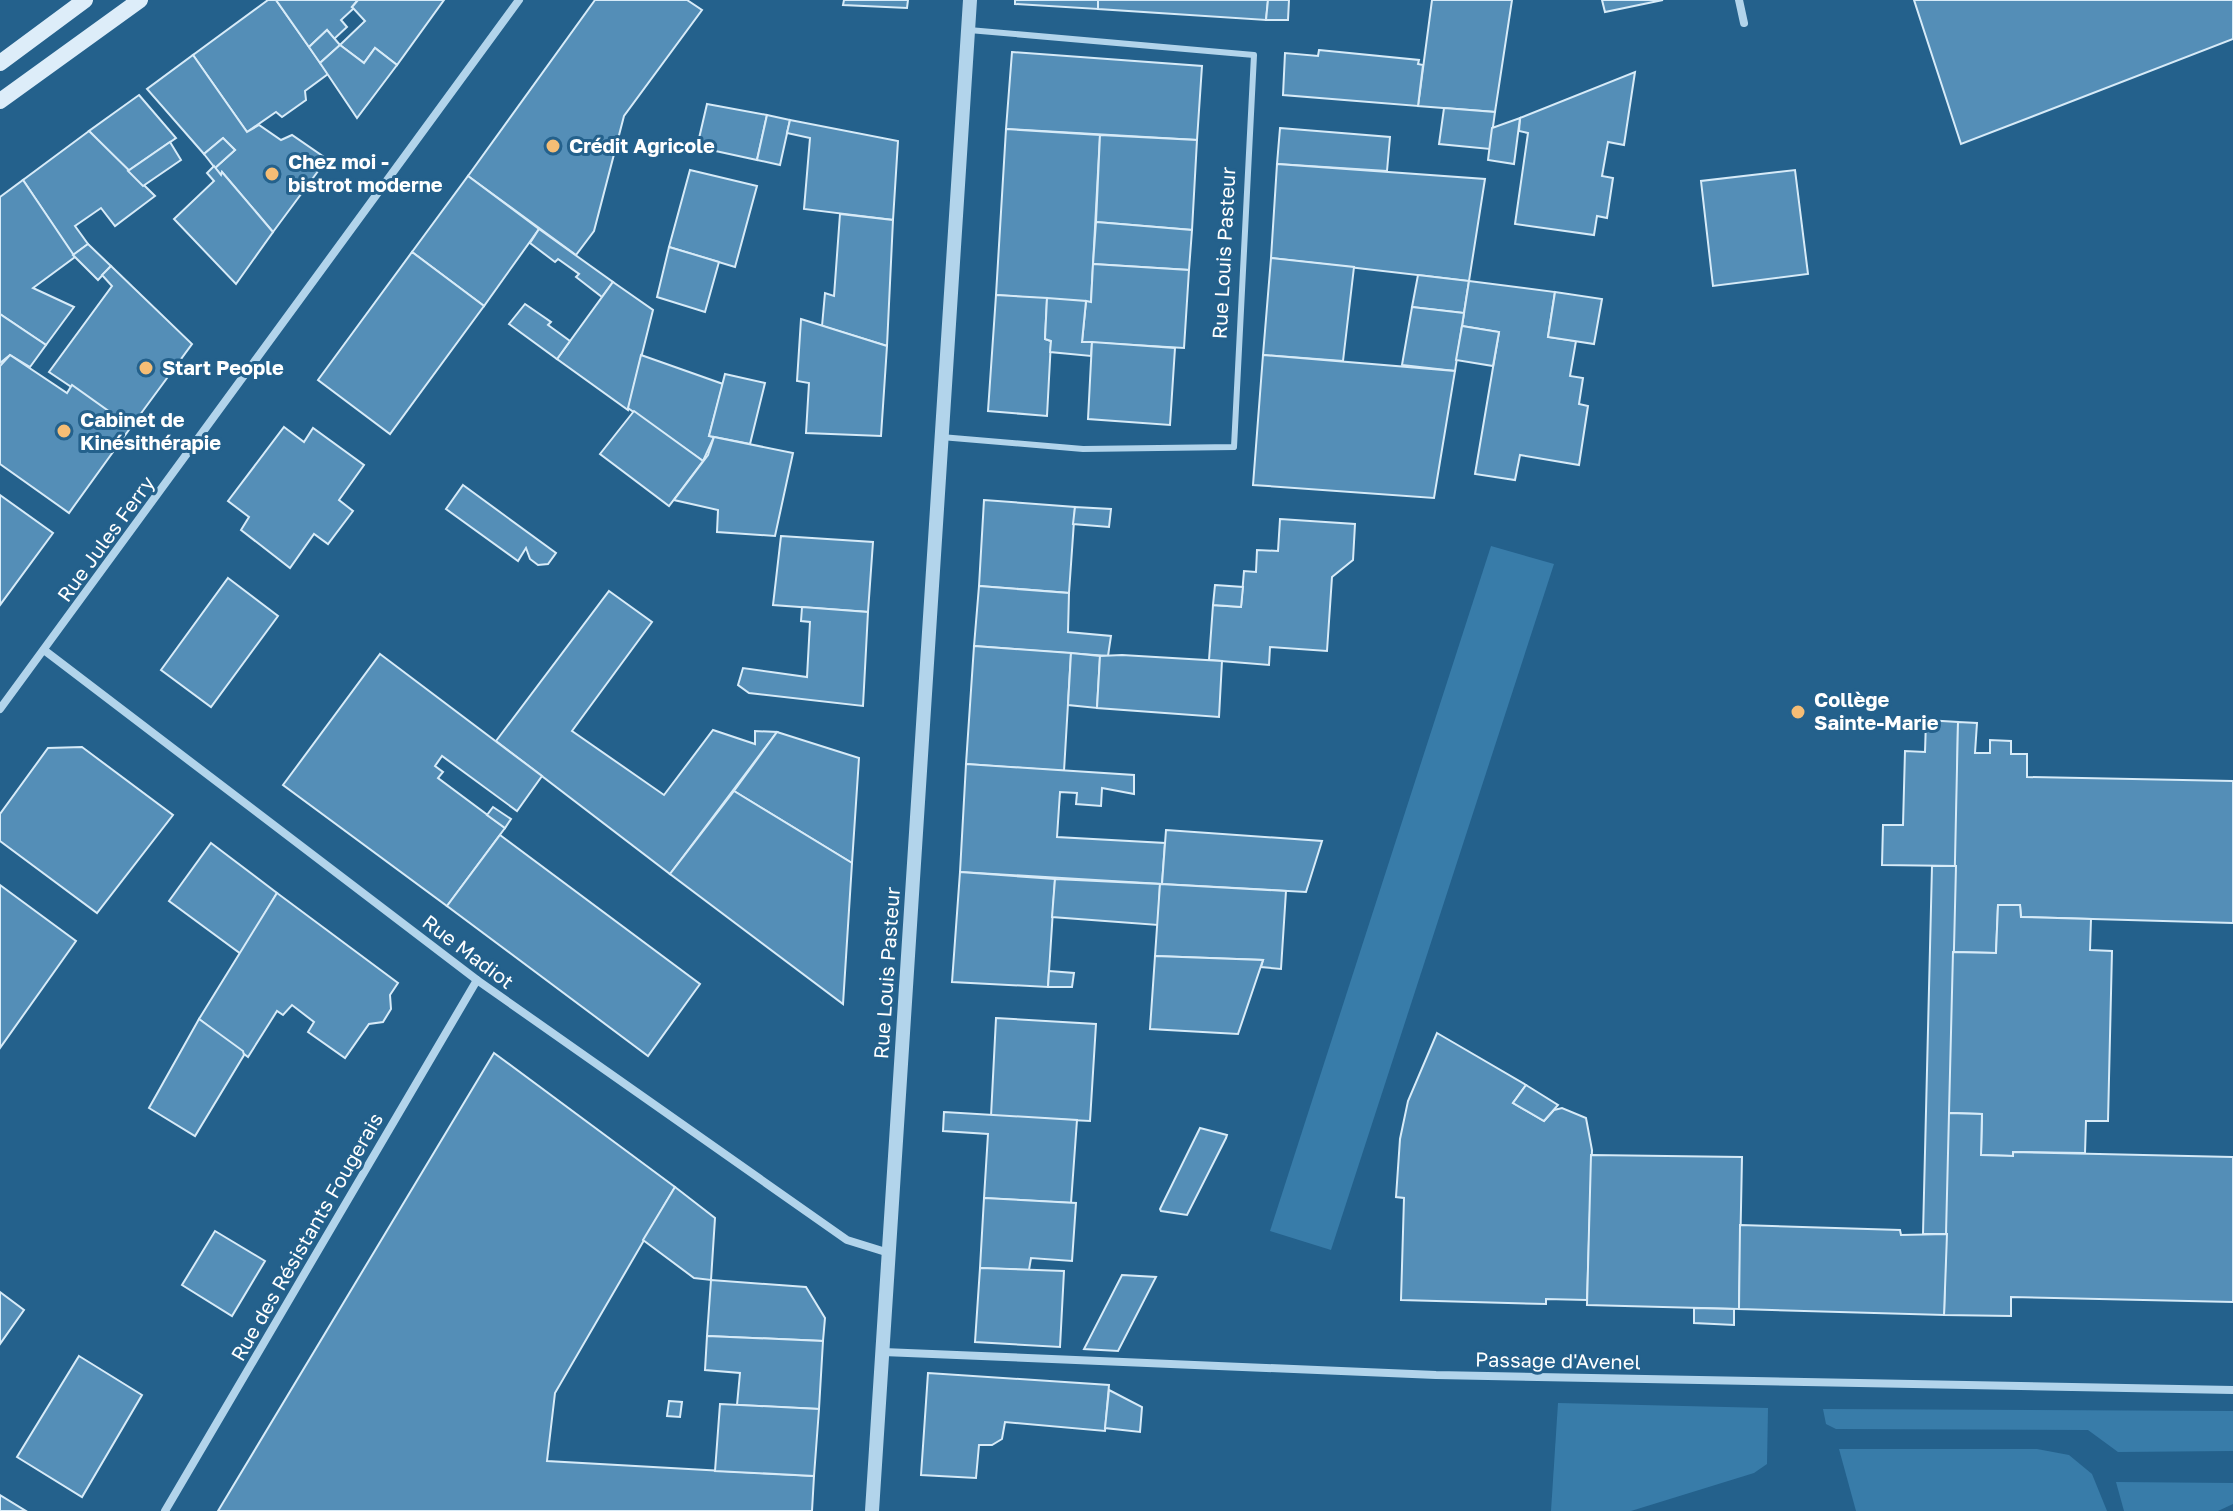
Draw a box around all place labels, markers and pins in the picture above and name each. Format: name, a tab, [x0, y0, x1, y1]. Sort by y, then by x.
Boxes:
place label: Crédit Agricole	[569, 133, 715, 157]
marker: Crédit Agricole	[544, 137, 562, 155]
place label: Chez moi - bistrot moderne	[288, 149, 443, 196]
marker: Chez moi - bistrot moderne	[263, 165, 281, 183]
place label: Start People	[162, 355, 284, 379]
marker: Start People	[137, 359, 155, 377]
place label: Cabinet de Kinésithérapie	[80, 407, 221, 454]
marker: Cabinet de Kinésithérapie	[55, 422, 73, 440]
place label: Collège Sainte-Marie	[1814, 687, 1939, 734]
marker: Collège Sainte-Marie	[1789, 703, 1807, 721]

